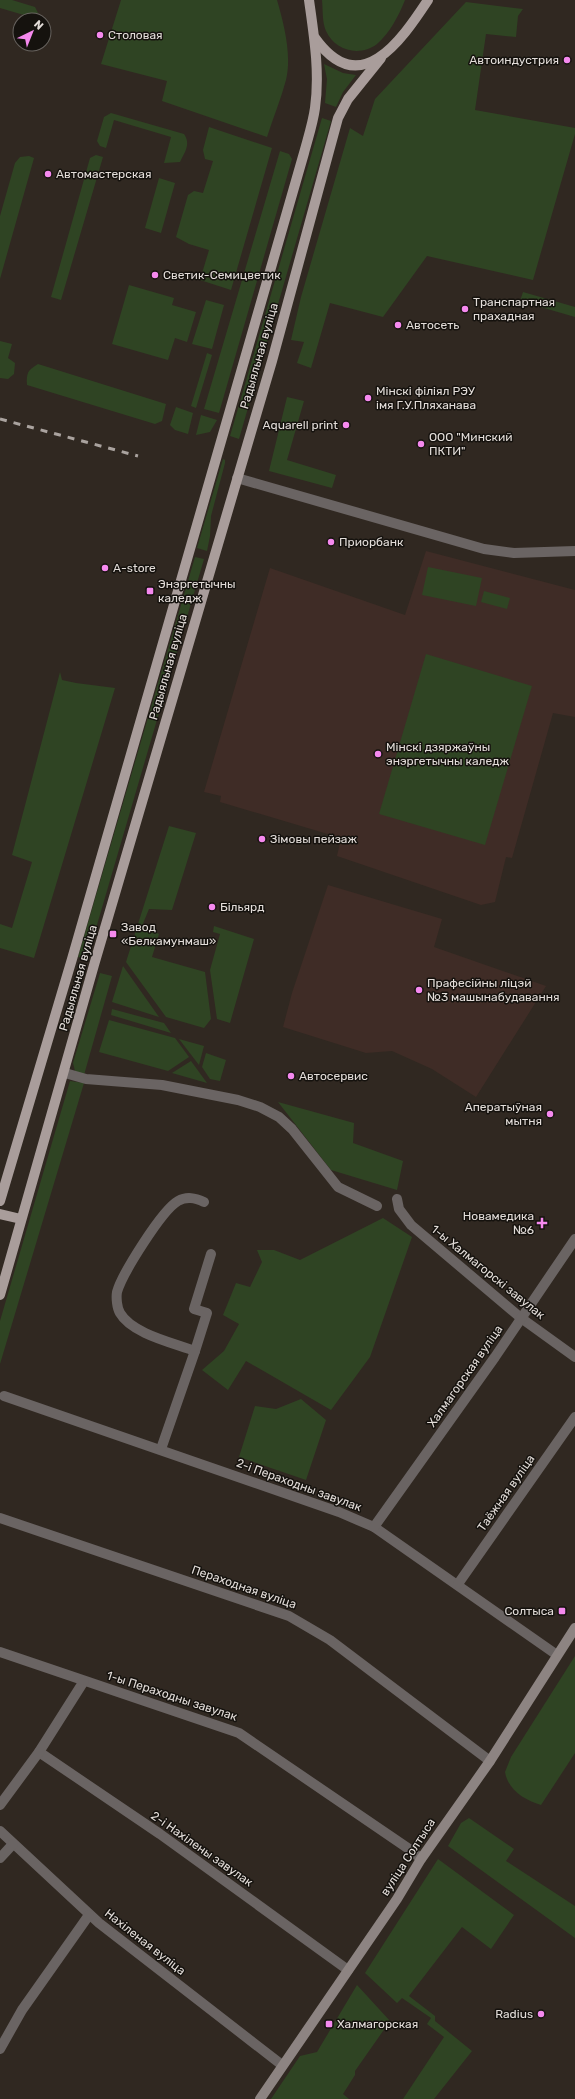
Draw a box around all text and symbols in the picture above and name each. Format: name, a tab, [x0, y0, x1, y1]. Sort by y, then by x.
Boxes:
north arrow	[12, 12, 52, 52]
text: N	[31, 18, 46, 33]
place label: Столовая	[108, 28, 163, 42]
marker: Столовая	[95, 30, 105, 40]
place label: Автоиндустрия	[469, 53, 559, 67]
marker: Автоиндустрия	[562, 55, 572, 65]
place label: Автомастерская	[56, 167, 151, 181]
marker: Автомастерская	[43, 169, 53, 179]
place label: Светик-Семицветик	[163, 268, 281, 282]
marker: Светик-Семицветик	[150, 270, 160, 280]
place label: Транспартная прахадная	[473, 295, 555, 323]
street label: Радыяльная вуліца	[237, 301, 281, 411]
marker: Транспартная прахадная	[460, 304, 470, 314]
place label: Автосеть	[406, 318, 459, 332]
marker: Автосеть	[393, 320, 403, 330]
place label: Мінскі філіял РЭУ імя Г.У.Пляханава	[376, 384, 476, 412]
marker: Мінскі філіял РЭУ імя Г.У.Пляханава	[363, 393, 373, 403]
place label: Aquarell print	[263, 418, 338, 432]
marker: Aquarell print	[341, 420, 351, 430]
place label: ООО "Минский ПКТИ"	[429, 430, 513, 458]
marker: ООО "Минский ПКТИ"	[416, 439, 426, 449]
place label: Приорбанк	[339, 535, 404, 549]
marker: Приорбанк	[326, 537, 336, 547]
place label: А-store	[113, 561, 156, 575]
marker: А-store	[100, 563, 110, 573]
place label: Энэргетычны каледж	[158, 577, 236, 605]
marker: Энэргетычны каледж	[145, 586, 155, 596]
street label: Радыяльная вуліца	[146, 612, 190, 722]
place label: Мінскі дзяржаўны энэргетычны каледж	[386, 740, 509, 768]
marker: Мінскі дзяржаўны энэргетычны каледж	[373, 749, 383, 759]
place label: Зімовы пейзаж	[270, 832, 357, 846]
marker: Зімовы пейзаж	[257, 834, 267, 844]
place label: Більярд	[220, 900, 264, 914]
marker: Більярд	[207, 902, 217, 912]
place label: Завод «Белкамунмаш»	[121, 920, 216, 948]
street label: Радыяльная вуліца	[56, 923, 100, 1033]
marker: Завод «Белкамунмаш»	[108, 929, 118, 939]
place label: Прафесійны ліцэй №3 машынабудавання	[427, 976, 560, 1004]
marker: Прафесійны ліцэй №3 машынабудавання	[414, 985, 424, 995]
place label: Автосервис	[299, 1069, 368, 1083]
marker: Автосервис	[286, 1071, 296, 1081]
place label: Аператыўная мытня	[465, 1100, 542, 1128]
marker: Аператыўная мытня	[545, 1109, 555, 1119]
place label: Новамедика №6	[463, 1209, 534, 1237]
marker: Новамедика №6	[537, 1218, 547, 1228]
street label: 1-ы Халмагорскі завулак	[428, 1222, 548, 1322]
street label: Халмагорская вуліца	[425, 1322, 505, 1430]
street label: Таёжная вуліца	[474, 1452, 538, 1534]
street label: 2-і Пераходны завулак	[234, 1456, 364, 1514]
street label: Пераходная вуліца	[190, 1562, 298, 1612]
place label: Солтыса	[504, 1604, 554, 1618]
marker: Солтыса	[557, 1606, 567, 1616]
street label: 1-ы Пераходны завулак	[105, 1668, 240, 1724]
street label: 2-і Нахілены завулак	[148, 1809, 256, 1890]
street label: вуліца Солтыса	[378, 1816, 438, 1898]
street label: Нахіленая вуліца	[102, 1906, 188, 1978]
place label: Radius	[495, 2007, 533, 2021]
marker: Radius	[536, 2009, 546, 2019]
place label: Халмагорская	[337, 2017, 418, 2031]
marker: Халмагорская	[324, 2019, 334, 2029]

